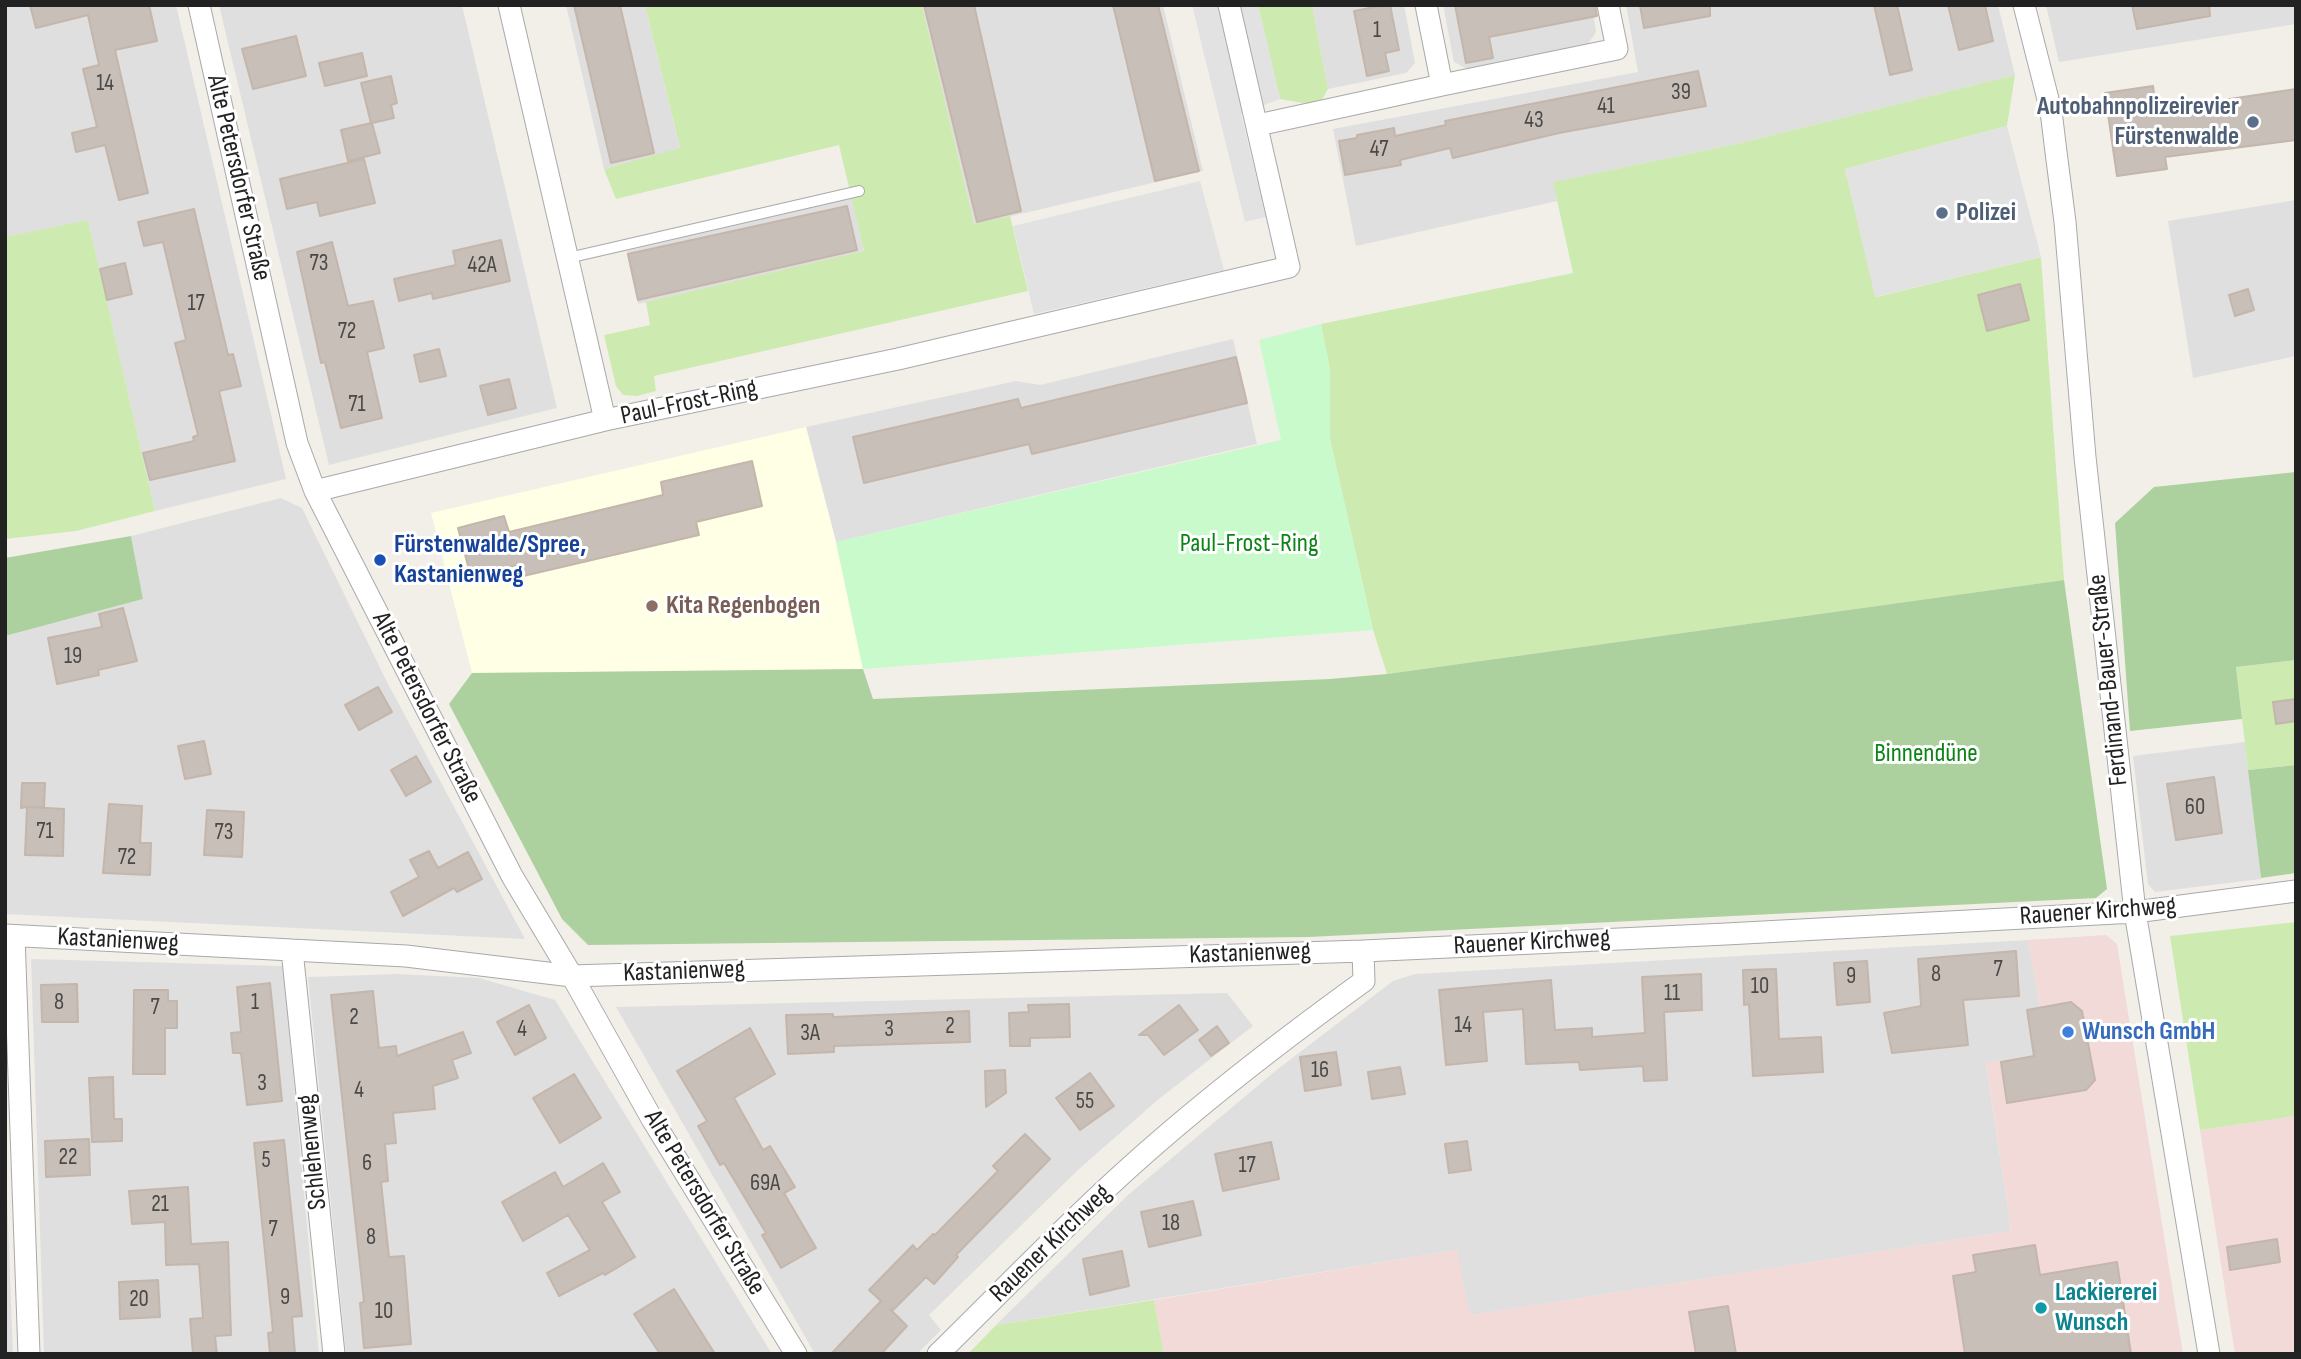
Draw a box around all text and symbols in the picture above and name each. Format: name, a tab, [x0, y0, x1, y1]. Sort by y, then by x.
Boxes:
house number: 1	[1373, 17, 1381, 45]
house number: 14	[96, 70, 114, 98]
street label: Alte Petersdorfer Straße	[199, 72, 277, 284]
house number: 39	[1671, 79, 1691, 107]
place label: Autobahnpolizeirevier Fürstenwalde	[2037, 91, 2239, 152]
house number: 41	[1597, 93, 1615, 121]
house number: 43	[1524, 107, 1544, 135]
marker: Autobahnpolizeirevier Fürstenwalde	[2245, 114, 2261, 130]
house number: 47	[1370, 136, 1388, 164]
place label: Polizei	[1956, 197, 2016, 229]
marker: Polizei	[1934, 205, 1950, 221]
house number: 73	[310, 250, 328, 278]
house number: 42A	[467, 252, 497, 280]
house number: 17	[187, 290, 205, 318]
house number: 72	[338, 318, 356, 346]
street label: Paul-Frost-Ring	[618, 373, 760, 433]
house number: 71	[348, 391, 366, 419]
park label: Paul-Frost-Ring	[1180, 528, 1318, 560]
place label: Fürstenwalde/Spree, Kastanienweg	[394, 529, 586, 590]
marker: Fürstenwalde/Spree, Kastanienweg	[372, 552, 388, 568]
street label: Ferdinand-Bauer-Straße	[2082, 573, 2136, 787]
place label: Kita Regenbogen	[666, 590, 820, 622]
marker: Kita Regenbogen	[644, 598, 660, 614]
street label: Alte Petersdorfer Straße	[364, 607, 488, 809]
house number: 19	[64, 643, 82, 671]
park label: Binnendüne	[1874, 738, 1978, 770]
house number: 60	[2185, 794, 2205, 822]
house number: 71	[36, 818, 54, 846]
house number: 73	[215, 819, 233, 847]
house number: 72	[118, 844, 136, 872]
street label: Rauener Kirchweg	[2019, 891, 2177, 933]
street label: Kastanienweg	[56, 922, 180, 960]
street label: Rauener Kirchweg	[1453, 923, 1611, 963]
street label: Kastanienweg	[1189, 936, 1311, 972]
street label: Kastanienweg	[623, 954, 745, 990]
house number: 7	[1993, 956, 2003, 984]
house number: 8	[1931, 961, 1941, 989]
house number: 9	[1846, 963, 1856, 991]
house number: 10	[1751, 973, 1769, 1001]
house number: 11	[1664, 980, 1680, 1008]
house number: 8	[54, 989, 64, 1017]
house number: 1	[251, 989, 259, 1017]
house number: 7	[150, 994, 160, 1022]
house number: 2	[349, 1004, 359, 1032]
house number: 14	[1454, 1012, 1472, 1040]
house number: 2	[945, 1013, 955, 1041]
house number: 4	[517, 1016, 527, 1044]
house number: 3	[884, 1016, 894, 1044]
place label: Wunsch GmbH	[2082, 1016, 2215, 1048]
house number: 3A	[800, 1020, 820, 1048]
marker: Wunsch GmbH	[2060, 1024, 2076, 1040]
house number: 16	[1311, 1057, 1329, 1085]
house number: 3	[257, 1070, 267, 1098]
house number: 4	[354, 1077, 364, 1105]
house number: 55	[1076, 1088, 1094, 1116]
street label: Schlehenweg	[291, 1093, 335, 1211]
street label: Alte Petersdorfer Straße	[636, 1105, 772, 1301]
house number: 22	[59, 1144, 77, 1172]
house number: 5	[261, 1147, 271, 1175]
house number: 6	[362, 1150, 372, 1178]
house number: 17	[1238, 1152, 1256, 1180]
house number: 69A	[750, 1170, 780, 1198]
street label: Rauener Kirchweg	[984, 1178, 1118, 1310]
house number: 21	[151, 1191, 169, 1219]
house number: 18	[1162, 1210, 1180, 1238]
house number: 7	[268, 1216, 278, 1244]
house number: 8	[366, 1224, 376, 1252]
place label: Lackiererei Wunsch	[2055, 1277, 2157, 1338]
house number: 9	[280, 1284, 290, 1312]
house number: 20	[129, 1286, 149, 1314]
house number: 10	[375, 1298, 393, 1326]
marker: Lackiererei Wunsch	[2033, 1300, 2049, 1316]

